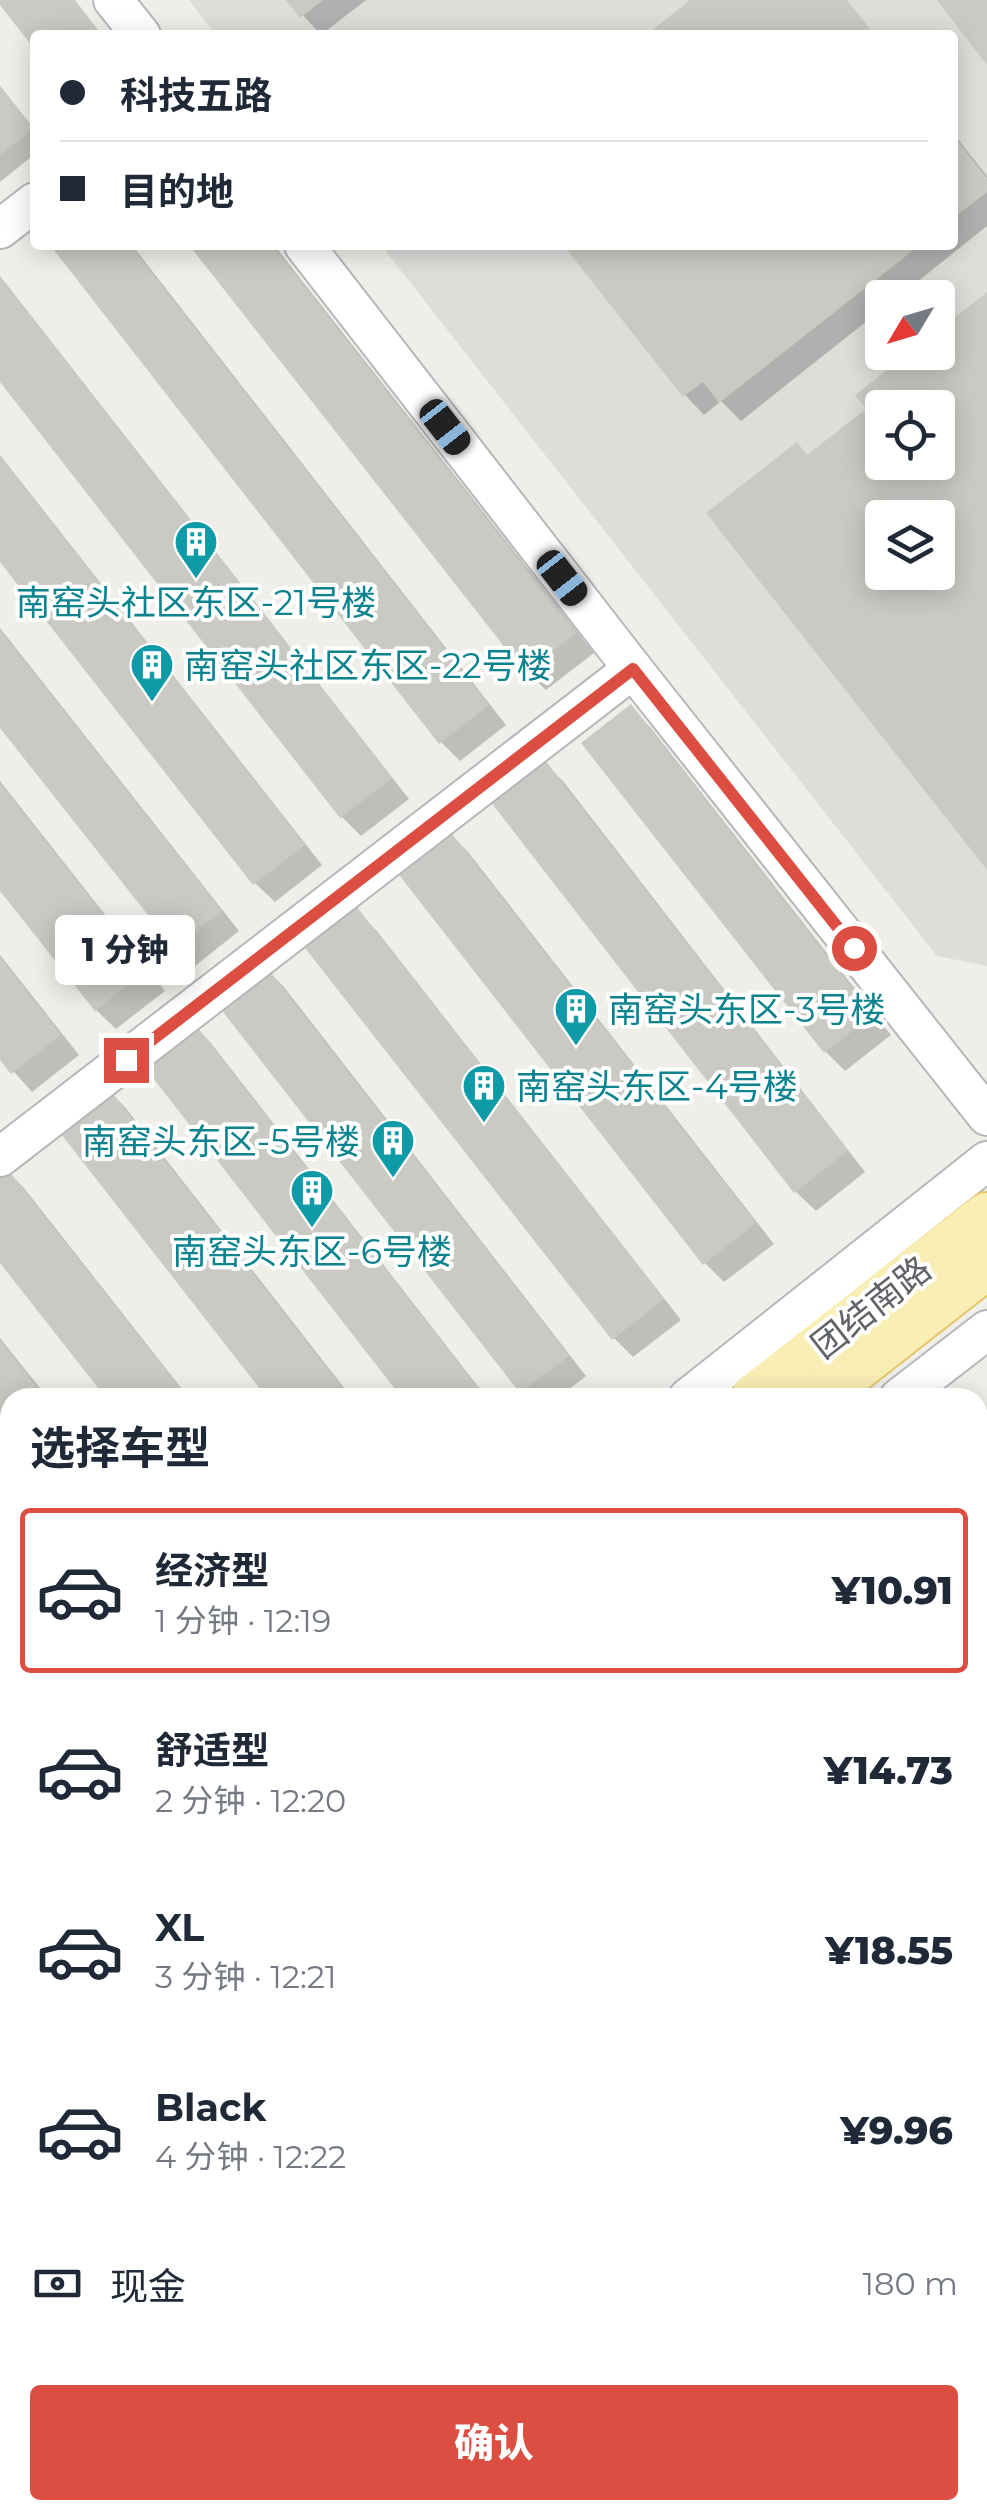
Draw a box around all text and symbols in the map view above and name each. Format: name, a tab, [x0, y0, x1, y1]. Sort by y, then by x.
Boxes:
text: 科技五路	[120, 72, 272, 119]
text: 目的地	[120, 168, 234, 215]
north arrow	[865, 280, 955, 370]
map controls	[865, 280, 955, 590]
button: locate	[865, 390, 955, 480]
car	[415, 394, 475, 460]
button: layers	[865, 500, 955, 590]
building icon: 南窑头社区东区-21号楼	[173, 519, 219, 580]
car	[532, 545, 592, 611]
place label: 南窑头社区东区-21号楼	[16, 581, 376, 624]
building icon: 南窑头社区东区-22号楼	[129, 642, 175, 703]
place label: 南窑头社区东区-22号楼	[184, 644, 552, 687]
callout: 1 分钟	[56, 915, 196, 985]
route start	[832, 926, 877, 971]
text: 1 分钟	[82, 930, 168, 969]
building icon: 南窑头东区-3号楼	[553, 986, 599, 1047]
place label: 南窑头东区-3号楼	[608, 988, 885, 1031]
route end	[104, 1038, 149, 1083]
building icon: 南窑头东区-4号楼	[461, 1063, 507, 1124]
place label: 南窑头东区-4号楼	[516, 1065, 798, 1108]
building icon: 南窑头东区-5号楼	[370, 1118, 416, 1179]
place label: 南窑头东区-5号楼	[82, 1120, 360, 1163]
building icon: 南窑头东区-6号楼	[289, 1168, 335, 1229]
place label: 南窑头东区-6号楼	[172, 1230, 452, 1273]
street label: 团结南路	[803, 1247, 939, 1367]
text: 选择车型	[30, 1420, 210, 1475]
icon: car	[35, 1546, 125, 1636]
text: 经济型	[155, 1547, 269, 1594]
text: ¥10.91	[832, 1567, 953, 1614]
text: 1 分钟 · 12:19	[155, 1601, 331, 1640]
icon: car	[35, 1726, 125, 1816]
text: 舒适型	[155, 1727, 269, 1774]
text: ¥14.73	[824, 1747, 953, 1794]
text: 2 分钟 · 12:20	[155, 1781, 346, 1820]
text: XL	[155, 1904, 204, 1951]
icon: car	[35, 1906, 125, 1996]
text: ¥18.55	[825, 1927, 953, 1974]
text: 3 分钟 · 12:21	[155, 1957, 337, 1996]
text: Black	[155, 2084, 266, 2131]
icon: car	[35, 2086, 125, 2176]
text: ¥9.96	[840, 2107, 953, 2154]
text: 4 分钟 · 12:22	[155, 2137, 346, 2176]
icon: cash	[30, 2256, 85, 2311]
text: 现金	[110, 2263, 186, 2310]
text: 180 m	[863, 2264, 958, 2303]
button: 确认	[30, 2385, 958, 2500]

